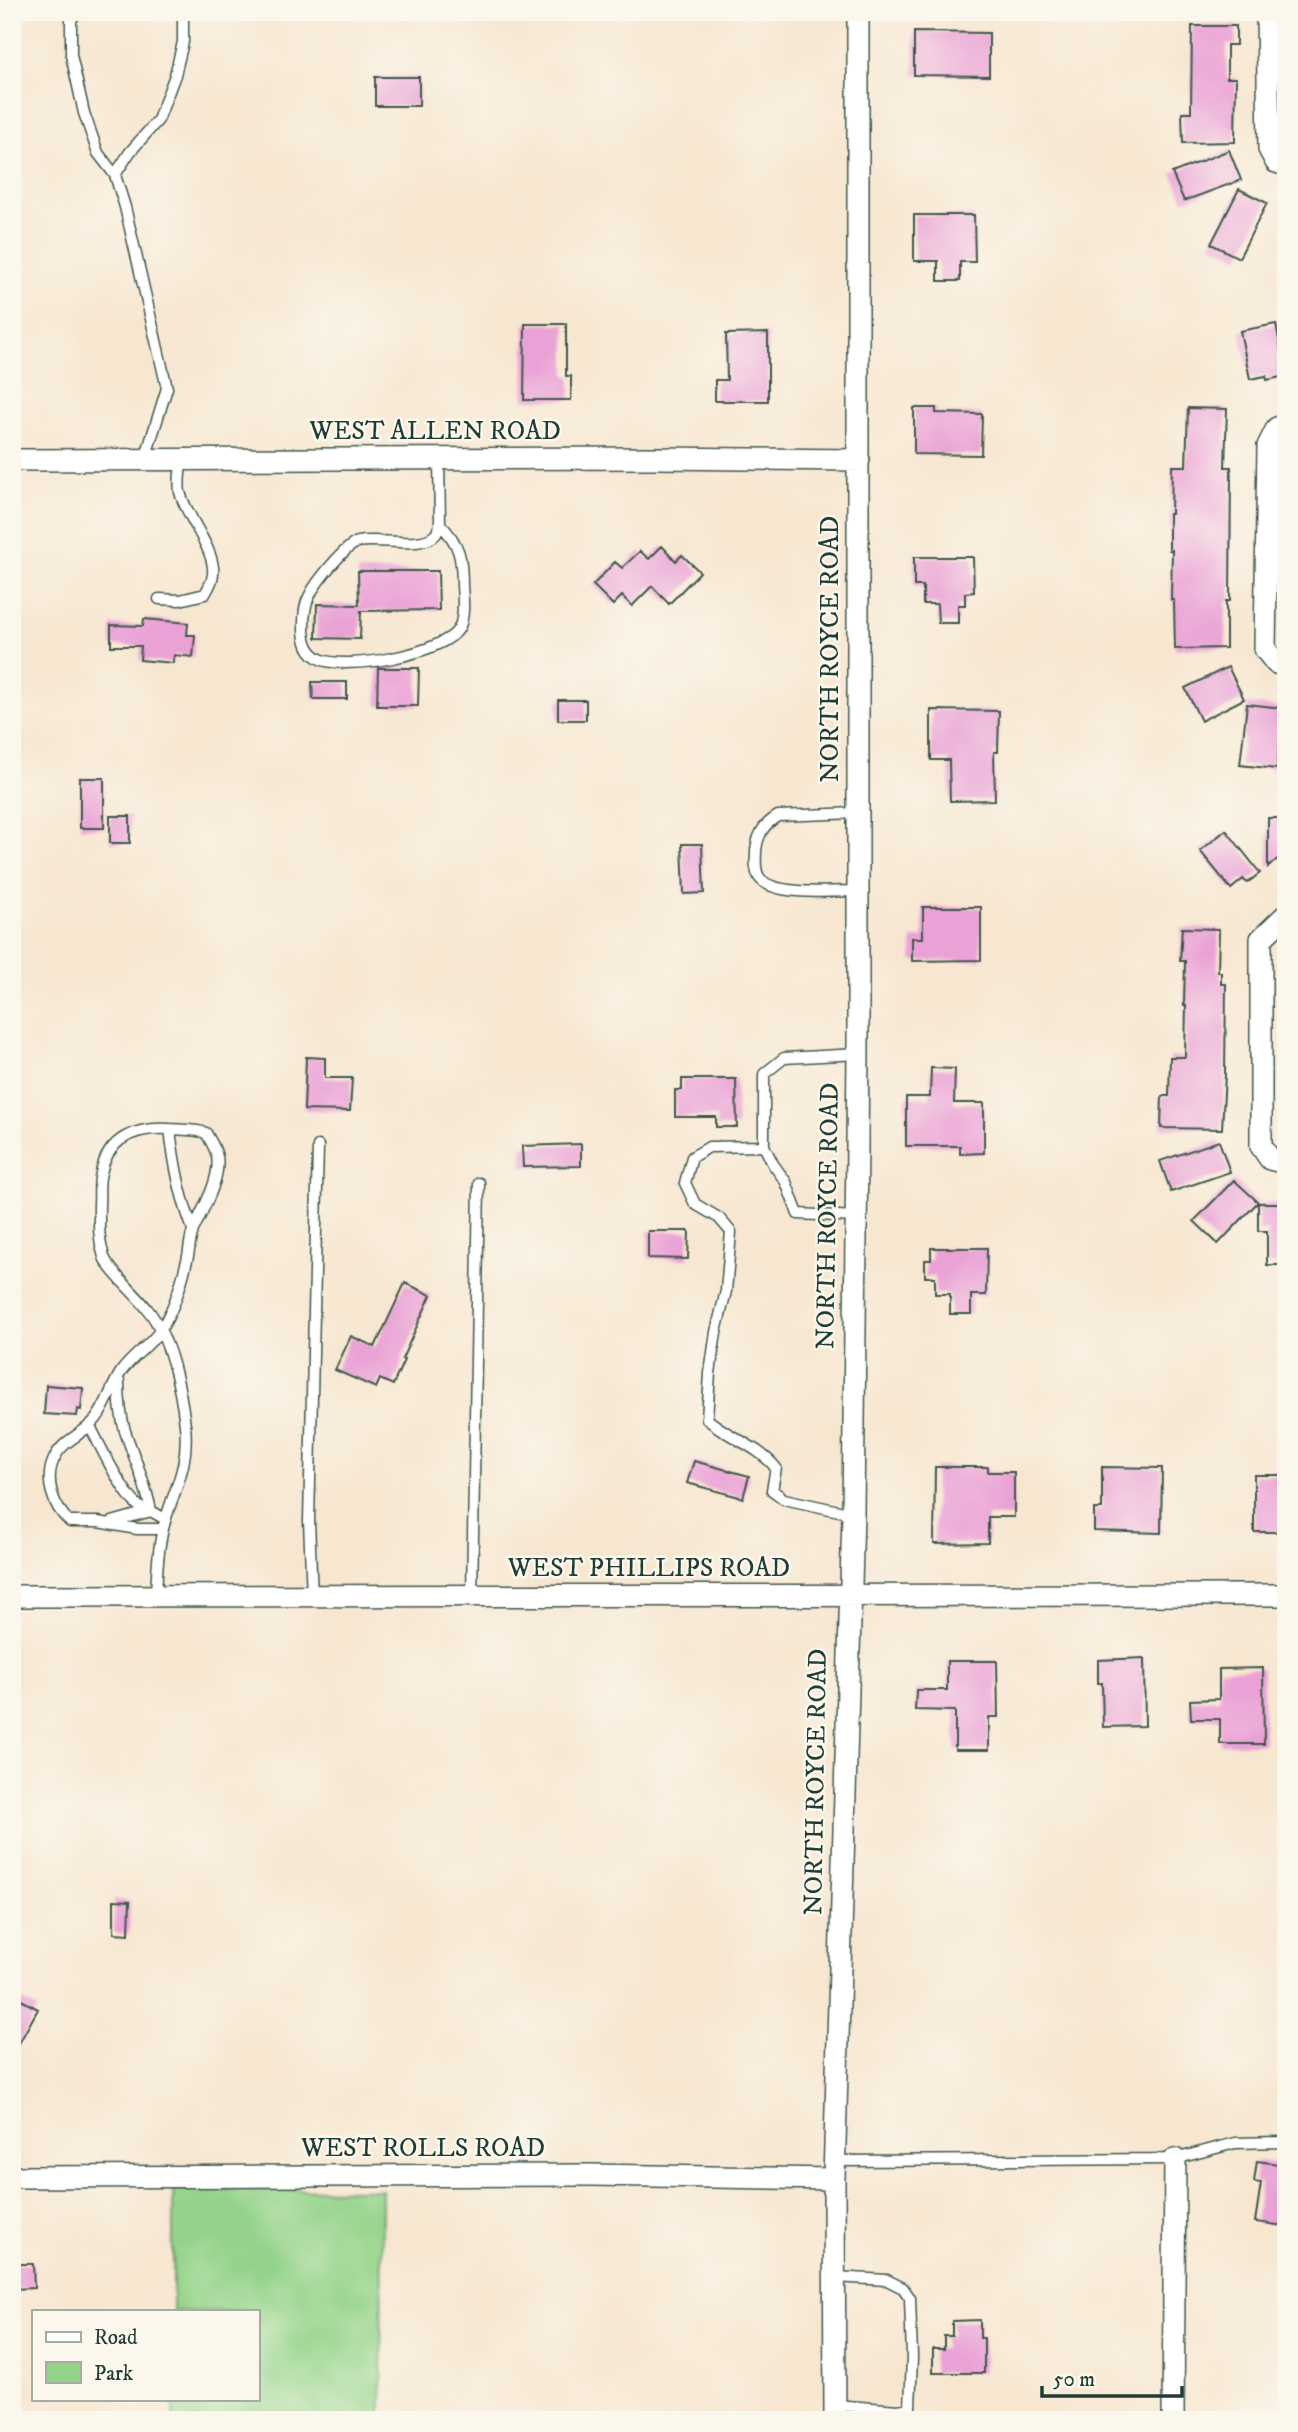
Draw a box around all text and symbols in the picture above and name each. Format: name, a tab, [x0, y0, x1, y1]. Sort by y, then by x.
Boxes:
street label: WEST ALLEN ROAD	[308, 415, 561, 448]
street label: NORTH ROYCE ROAD	[814, 516, 847, 782]
street label: NORTH ROYCE ROAD	[809, 1082, 847, 1350]
street label: WEST PHILLIPS ROAD	[507, 1552, 790, 1585]
street label: NORTH ROYCE ROAD	[797, 1648, 835, 1916]
street label: WEST ROLLS ROAD	[300, 2132, 545, 2165]
legend	[32, 2310, 259, 2400]
text: Road	[94, 2325, 138, 2351]
scale bar	[1042, 2355, 1182, 2399]
text: Park	[94, 2361, 134, 2387]
text: 50 m	[1053, 2367, 1095, 2393]

